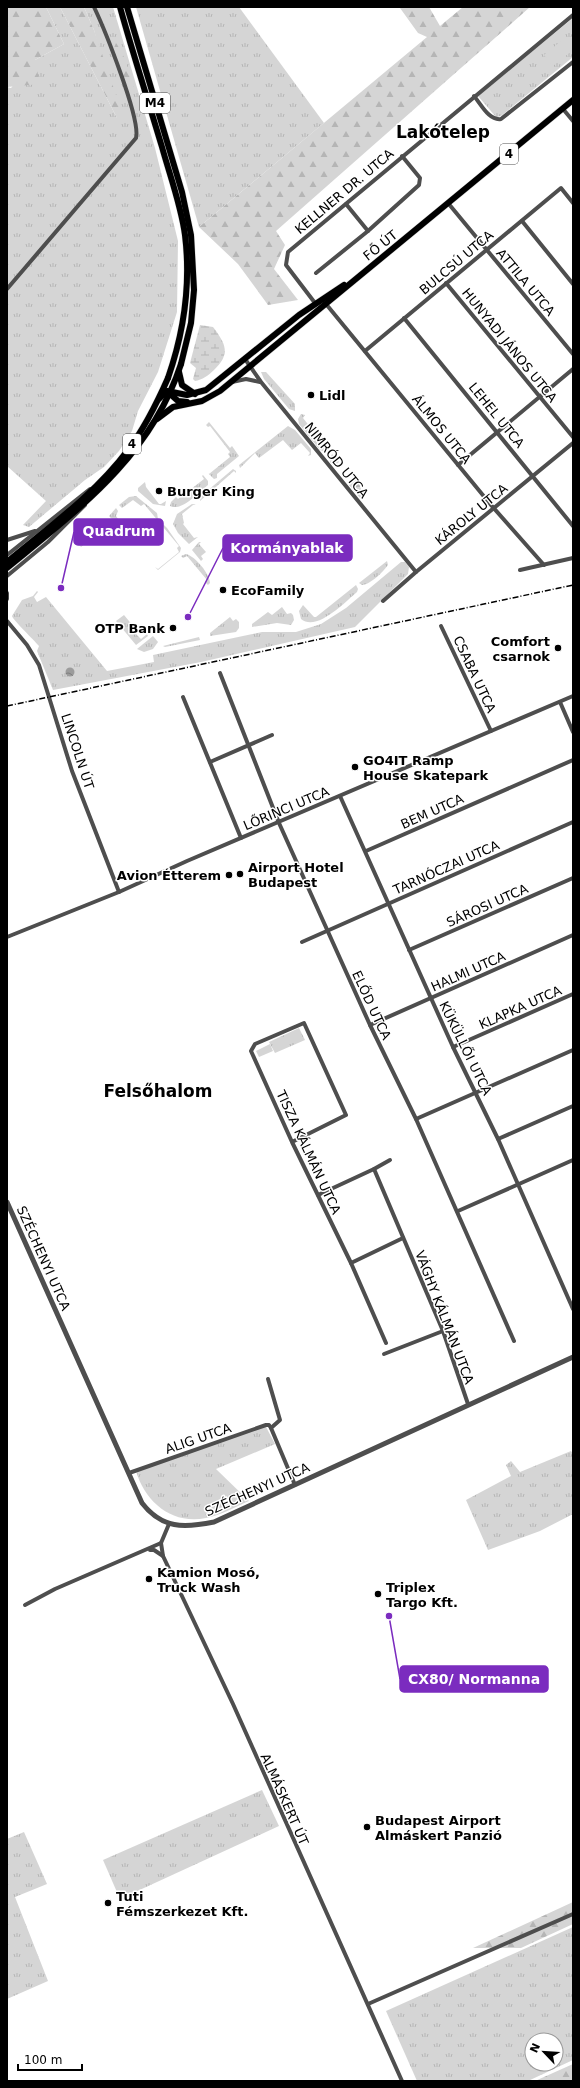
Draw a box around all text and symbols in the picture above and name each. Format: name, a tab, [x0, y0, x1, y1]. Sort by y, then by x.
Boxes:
road number: M4	[140, 93, 170, 113]
district label: Lakótelep	[396, 122, 490, 142]
road number: 4	[500, 144, 518, 164]
street label: KELLNER DR. UTCA	[292, 146, 397, 237]
street label: FŐ ÚT	[360, 227, 400, 264]
street label: BULCSÚ UTCA	[417, 227, 496, 297]
street label: ATTILA UTCA	[493, 246, 558, 319]
street label: HUNYADI JÁNOS UTCA	[459, 285, 560, 405]
street label: LEHEL UTCA	[466, 380, 528, 451]
place label: Lidl	[319, 388, 346, 403]
marker: Lidl	[306, 390, 316, 400]
street label: ÁLMOS UTCA	[409, 392, 474, 467]
street label: NIMRÓD UTCA	[302, 420, 372, 501]
road number: 4	[123, 434, 141, 454]
street label: KÁROLY UTCA	[432, 481, 511, 548]
place label: Burger King	[167, 484, 255, 499]
marker: Burger King	[154, 486, 164, 496]
callout: Quadrum	[74, 519, 163, 545]
text: Quadrum	[83, 523, 155, 539]
callout: Kormányablak	[223, 535, 352, 561]
text: Kormányablak	[230, 540, 344, 556]
place label: EcoFamily	[231, 583, 305, 598]
marker: EcoFamily	[218, 585, 228, 595]
place label: OTP Bank	[94, 621, 165, 636]
marker: OTP Bank	[168, 623, 178, 633]
street label: CSABA UTCA	[450, 633, 499, 715]
place label: Comfort csarnok	[491, 634, 550, 664]
marker: Comfort csarnok	[553, 643, 563, 653]
street label: LINCOLN ÚT	[58, 711, 97, 791]
place label: GO4IT Ramp House Skatepark	[363, 753, 488, 783]
marker: GO4IT Ramp House Skatepark	[350, 762, 360, 772]
street label: LŐRINCI UTCA	[241, 784, 331, 833]
street label: BEM UTCA	[398, 791, 466, 832]
street label: TARNÓCZAI UTCA	[390, 837, 502, 898]
place label: Airport Hotel Budapest	[248, 860, 344, 890]
place label: Avion Étterem	[117, 868, 221, 883]
marker: Airport Hotel Budapest	[235, 869, 245, 879]
marker: Avion Étterem	[224, 870, 234, 880]
street label: SÁROSI UTCA	[444, 881, 530, 930]
street label: HALMI UTCA	[429, 948, 508, 995]
street label: ELŐD UTCA	[349, 968, 394, 1042]
street label: KLAPKA UTCA	[477, 983, 564, 1032]
street label: KÜKÜLLŐI UTCA	[436, 998, 496, 1098]
district label: Felsőhalom	[104, 1081, 212, 1101]
street label: TISZA KÁLMÁN UTCA	[273, 1087, 344, 1217]
street label: SZÉCHENYI UTCA	[14, 1204, 73, 1313]
street label: VÁGHY KÁLMÁN UTCA	[412, 1248, 477, 1386]
street label: ALIG UTCA	[163, 1420, 233, 1457]
street label: SZÉCHENYI UTCA	[203, 1460, 312, 1519]
place label: Kamion Mosó, Truck Wash	[157, 1565, 260, 1595]
marker: Kamion Mosó, Truck Wash	[144, 1574, 154, 1584]
place label: Triplex Targo Kft.	[386, 1580, 458, 1610]
marker: Triplex Targo Kft.	[373, 1589, 383, 1599]
callout: CX80/ Normanna	[400, 1666, 548, 1692]
text: CX80/ Normanna	[408, 1671, 540, 1687]
street label: ALMÁSKERT ÚT	[258, 1751, 312, 1847]
place label: Budapest Airport Almáskert Panzió	[375, 1813, 502, 1843]
marker: Budapest Airport Almáskert Panzió	[362, 1822, 372, 1832]
place label: Tuti Fémszerkezet Kft.	[116, 1889, 248, 1919]
marker: Tuti Fémszerkezet Kft.	[103, 1898, 113, 1908]
north arrow	[524, 2032, 564, 2072]
text: N	[528, 2041, 543, 2055]
scale bar	[18, 2046, 82, 2072]
text: 100 m	[24, 2053, 62, 2067]

